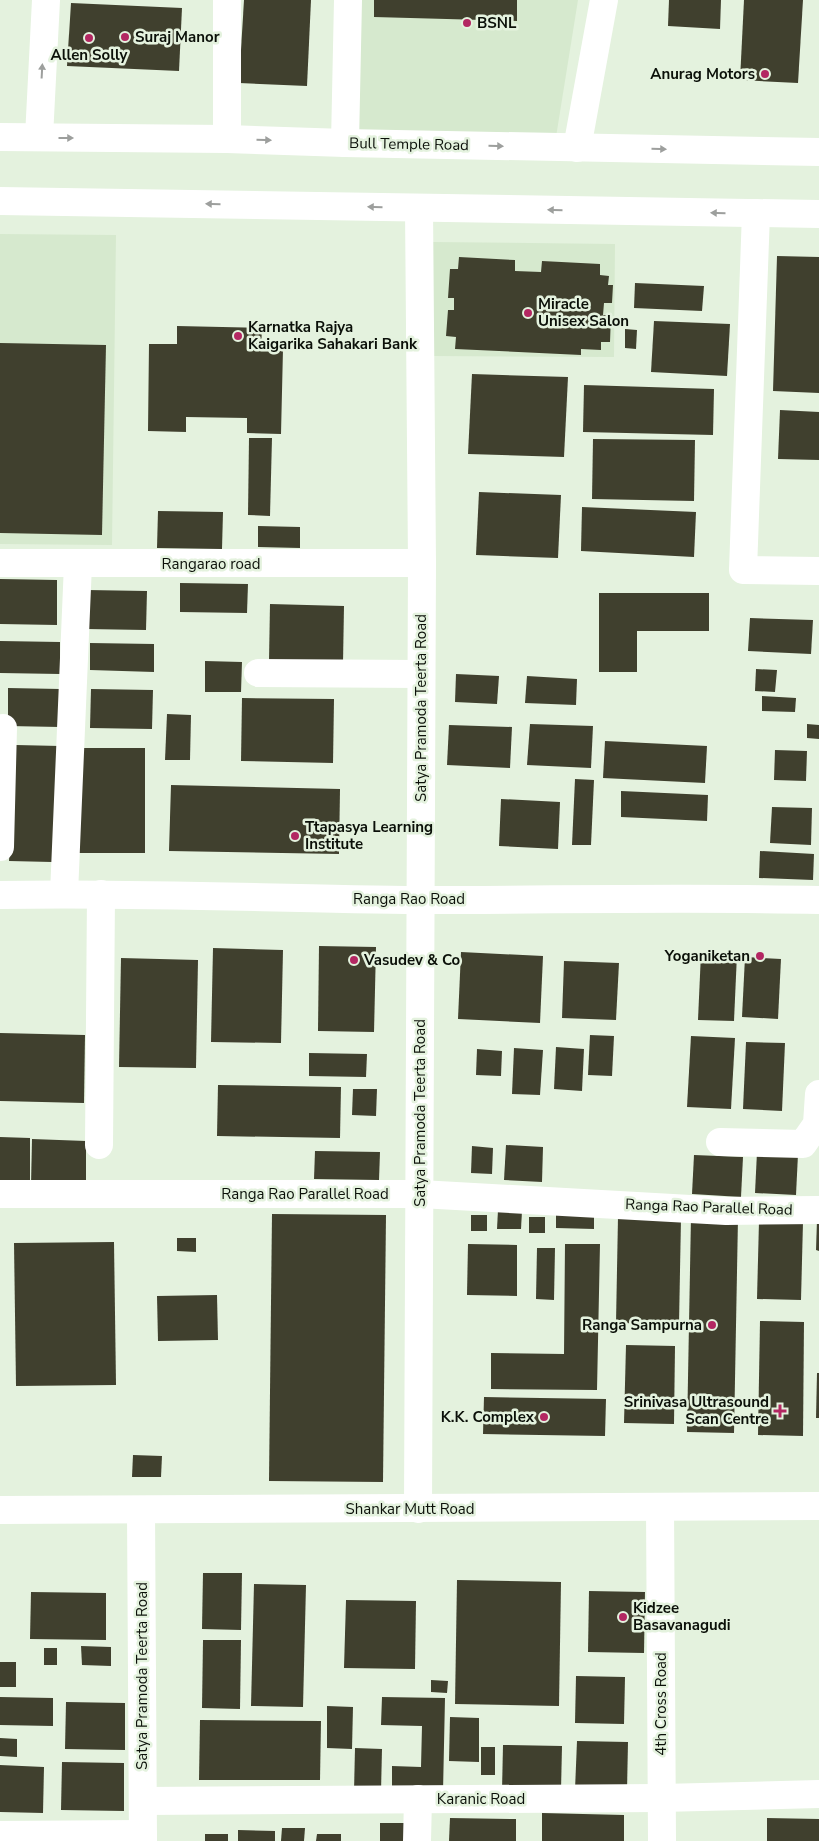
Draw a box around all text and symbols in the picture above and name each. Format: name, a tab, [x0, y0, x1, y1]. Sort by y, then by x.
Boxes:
place label: BSNL	[477, 13, 517, 33]
marker: BSNL	[461, 17, 473, 29]
place label: Suraj Manor	[135, 27, 220, 47]
marker: Suraj Manor	[119, 31, 131, 43]
marker: Allen Solly	[83, 32, 95, 44]
place label: Allen Solly	[51, 45, 128, 65]
one-way arrow	[38, 63, 46, 79]
place label: Anurag Motors	[650, 64, 755, 84]
marker: Anurag Motors	[759, 68, 771, 80]
street label: Bull Temple Road	[349, 133, 469, 155]
one-way arrow	[58, 134, 74, 142]
one-way arrow	[256, 136, 272, 144]
one-way arrow	[488, 142, 504, 150]
one-way arrow	[651, 146, 667, 154]
one-way arrow	[205, 200, 221, 208]
one-way arrow	[367, 203, 383, 211]
one-way arrow	[547, 206, 563, 214]
one-way arrow	[710, 209, 726, 217]
place label: Miracle Unisex Salon	[538, 294, 629, 331]
marker: Miracle Unisex Salon	[522, 307, 534, 319]
place label: Karnatka Rajya Kaigarika Sahakari Bank	[248, 317, 418, 354]
marker: Karnatka Rajya Kaigarika Sahakari Bank	[232, 330, 244, 342]
street label: Rangarao road	[162, 554, 260, 574]
street label: Satya Pramoda Teerta Road	[411, 614, 431, 802]
place label: Ttapasya Learning Institute	[305, 817, 433, 854]
marker: Ttapasya Learning Institute	[289, 830, 301, 842]
street label: Ranga Rao Road	[353, 889, 465, 909]
place label: Yoganiketan	[664, 946, 750, 966]
place label: Vasudev & Co	[363, 950, 461, 970]
marker: Yoganiketan	[754, 950, 766, 962]
marker: Vasudev & Co	[348, 954, 360, 966]
street label: Satya Pramoda Teerta Road	[410, 1019, 430, 1207]
street label: Ranga Rao Parallel Road	[221, 1184, 389, 1204]
street label: Ranga Rao Parallel Road	[625, 1194, 793, 1220]
place label: Ranga Sampurna	[582, 1315, 702, 1335]
marker: Ranga Sampurna	[706, 1319, 718, 1331]
place label: Srinivasa Ultrasound Scan Centre	[624, 1392, 769, 1429]
marker: Srinivasa Ultrasound Scan Centre	[773, 1404, 787, 1418]
place label: K.K. Complex	[441, 1407, 535, 1427]
marker: K.K. Complex	[538, 1411, 550, 1423]
street label: Shankar Mutt Road	[345, 1499, 475, 1519]
street label: Satya Pramoda Teerta Road	[132, 1582, 152, 1770]
place label: Kidzee Basavanagudi	[633, 1598, 731, 1635]
marker: Kidzee Basavanagudi	[617, 1611, 629, 1623]
street label: 4th Cross Road	[651, 1652, 671, 1756]
street label: Karanic Road	[437, 1789, 525, 1809]

